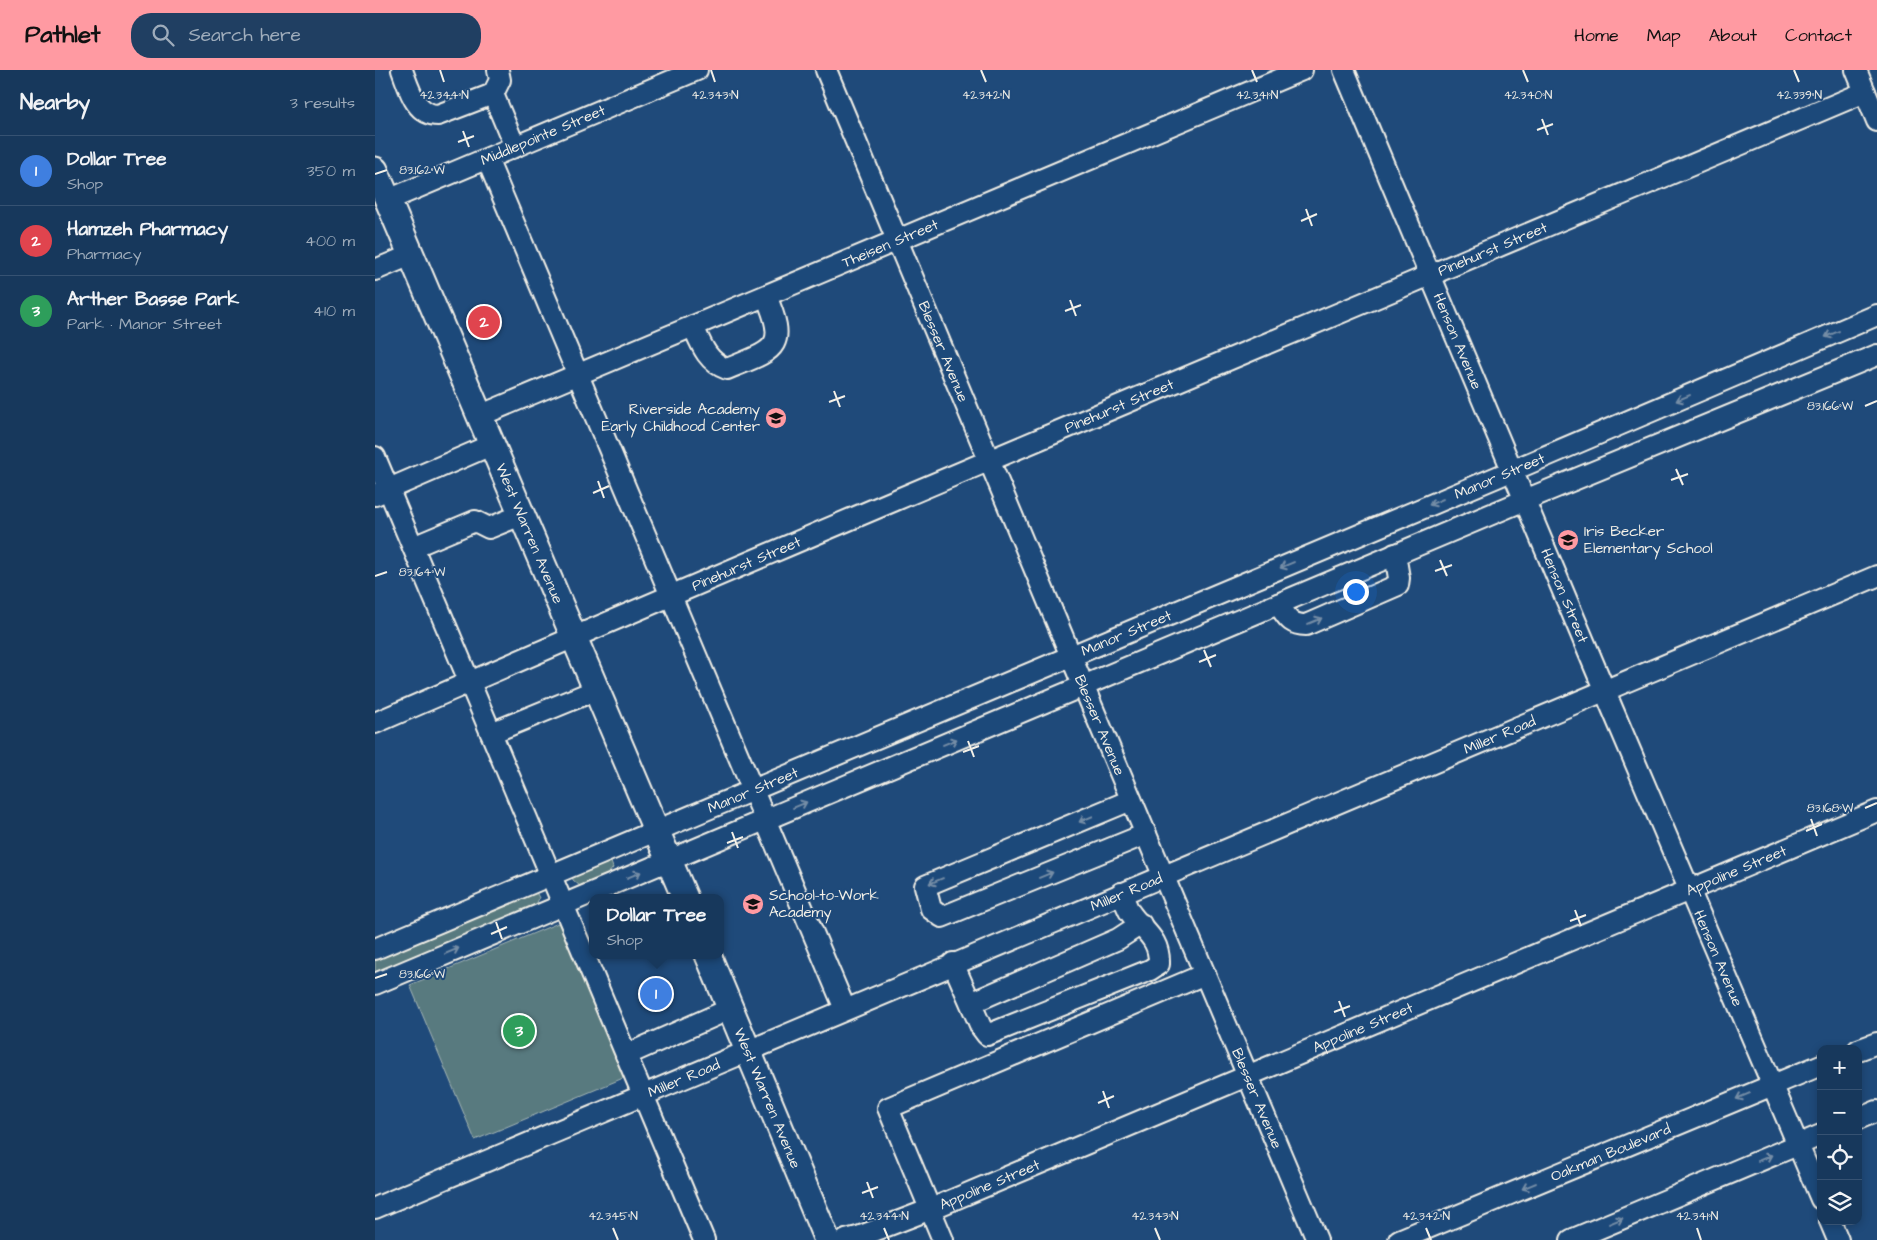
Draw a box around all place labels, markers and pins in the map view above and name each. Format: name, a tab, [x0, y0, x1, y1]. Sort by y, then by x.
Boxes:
pin: 2	[468, 303, 500, 341]
place label: Riverside Academy Early Childhood Center	[602, 399, 760, 438]
school or university icon: Riverside Academy Early Childhood Center	[764, 406, 788, 430]
place label: Iris Becker Elementary School	[1584, 521, 1713, 560]
school or university icon: Iris Becker Elementary School	[1556, 528, 1580, 552]
place label: School-to-Work Academy	[769, 885, 879, 924]
school or university icon: School-to-Work Academy	[741, 892, 765, 916]
pin: 1	[640, 975, 672, 1013]
pin: 3	[503, 1012, 535, 1050]

